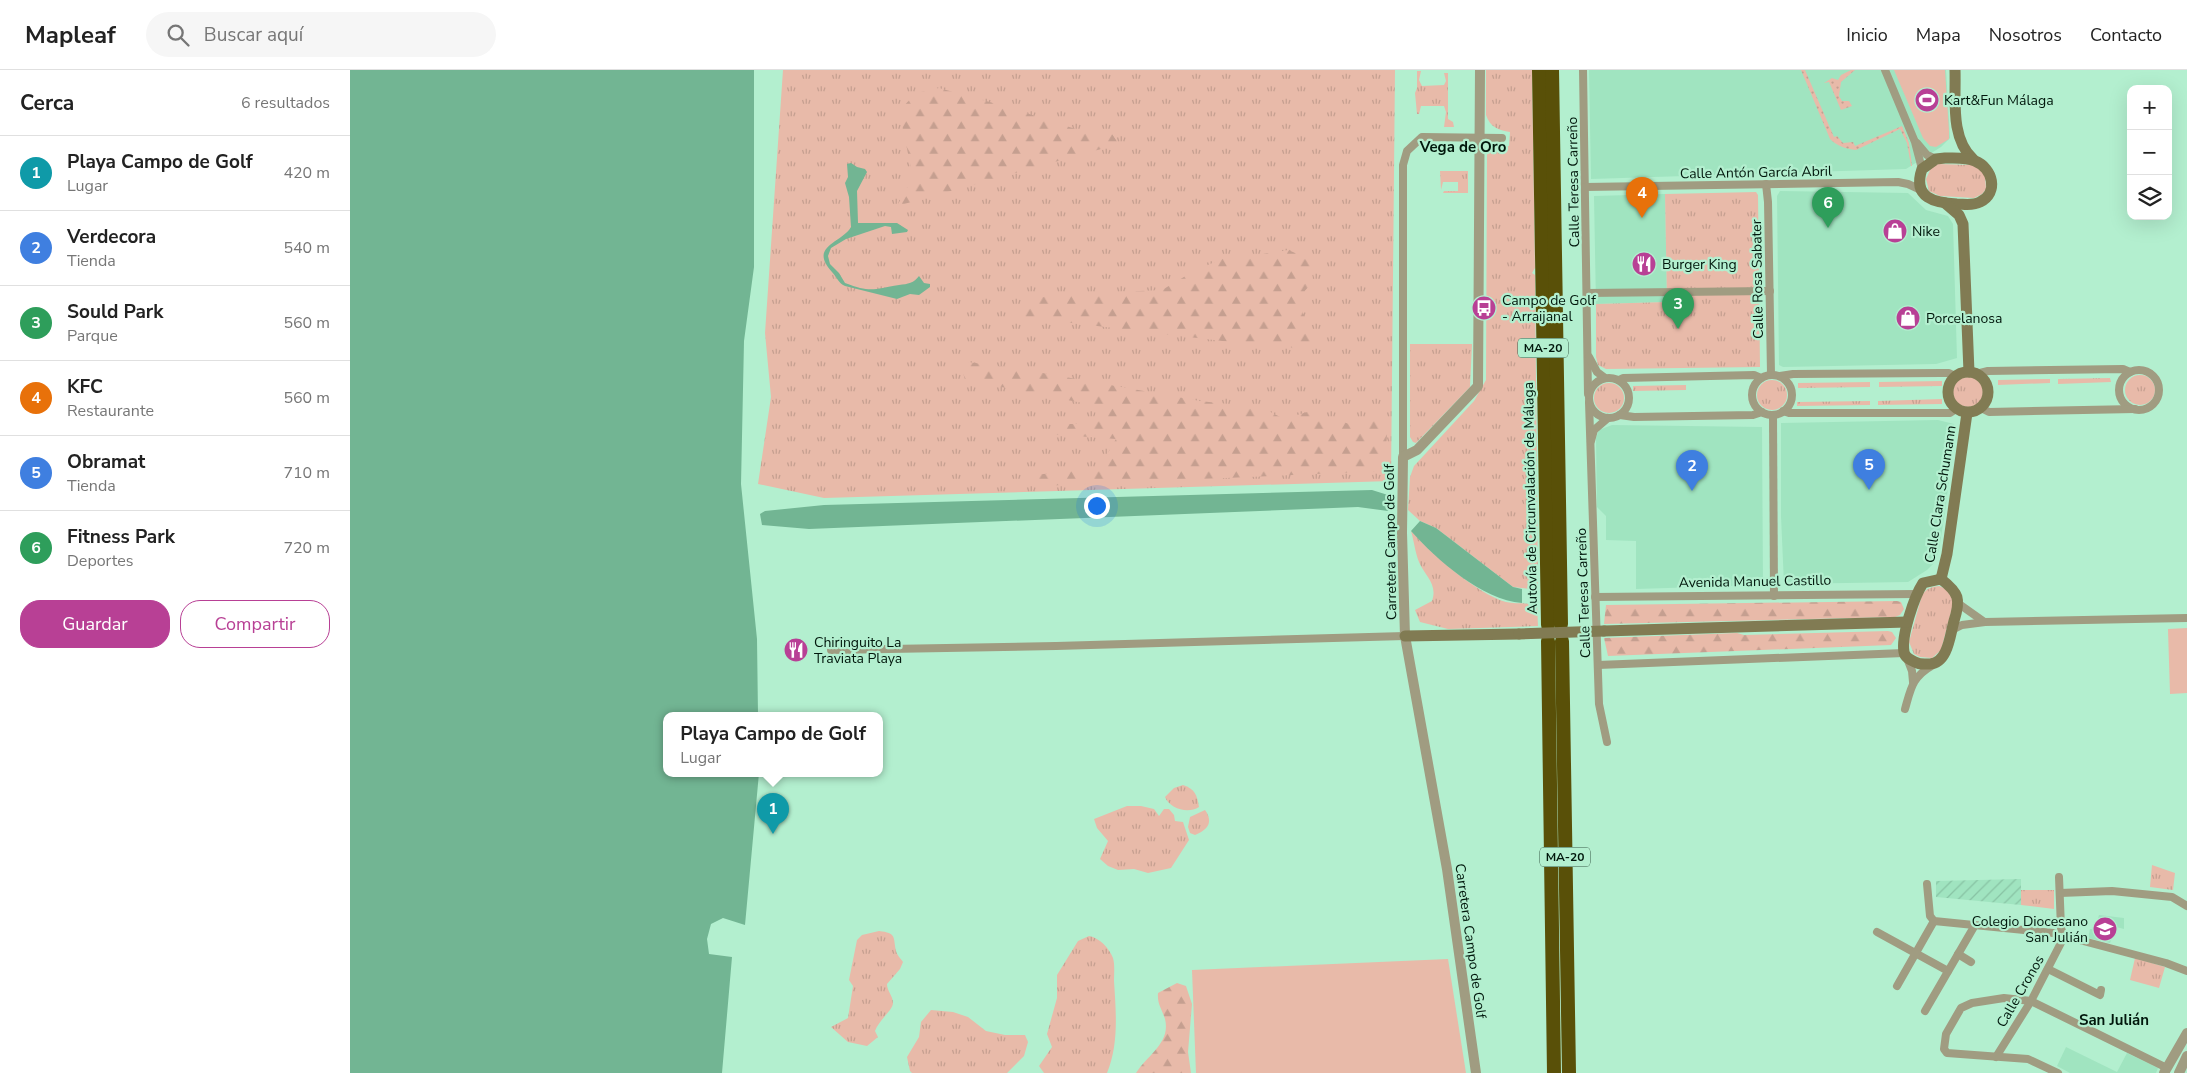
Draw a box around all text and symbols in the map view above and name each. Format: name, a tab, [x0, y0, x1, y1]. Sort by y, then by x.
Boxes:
search box	[146, 12, 496, 57]
text: Mapleaf	[25, 19, 116, 51]
icon: search	[164, 21, 192, 49]
text: Buscar aquí	[204, 22, 303, 48]
text: Inicio	[1846, 23, 1888, 47]
text: Mapa	[1916, 23, 1961, 47]
text: Nosotros	[1989, 23, 2062, 47]
text: Contacto	[2090, 23, 2162, 47]
map controls	[2127, 85, 2172, 220]
button: +	[2127, 85, 2172, 130]
sports icon: Kart&Fun Málaga	[1914, 87, 1940, 113]
text: Cerca	[20, 89, 74, 117]
place label: Kart&Fun Málaga	[1944, 91, 2054, 110]
text: 6 resultados	[241, 92, 330, 114]
street label: Calle Teresa Carreño	[1563, 116, 1584, 247]
button: −	[2127, 130, 2172, 175]
district label: Vega de Oro	[1419, 137, 1507, 157]
text: Playa Campo de Golf	[67, 149, 253, 175]
text: 1	[31, 162, 41, 184]
text: 420 m	[283, 162, 330, 184]
street label: Calle Antón García Abril	[1680, 162, 1833, 183]
text: Lugar	[67, 175, 108, 197]
button: layers	[2127, 175, 2172, 220]
pin: 4	[1626, 177, 1658, 218]
pin: 6	[1812, 187, 1844, 228]
shop icon: Nike	[1882, 218, 1908, 244]
street label: Calle Rosa Sabater	[1747, 219, 1768, 339]
place label: Nike	[1912, 222, 1940, 241]
text: Verdecora	[67, 224, 156, 250]
text: 2	[31, 237, 41, 259]
text: 540 m	[283, 237, 330, 259]
text: Tienda	[67, 250, 116, 272]
restaurant icon: Burger King	[1631, 251, 1657, 277]
place label: Burger King	[1662, 255, 1737, 274]
pin: 3	[1662, 288, 1694, 329]
place label: Campo de Golf - Arraijanal	[1502, 291, 1596, 326]
bus stop icon: Campo de Golf - Arraijanal	[1471, 295, 1497, 321]
text: Sould Park	[67, 299, 163, 325]
shop icon: Porcelanosa	[1895, 305, 1921, 331]
place label: Porcelanosa	[1926, 309, 2003, 328]
text: 3	[31, 312, 41, 334]
text: 560 m	[283, 312, 330, 334]
text: Parque	[67, 325, 118, 347]
road number: MA-20	[1518, 338, 1568, 358]
text: KFC	[67, 374, 103, 400]
street label: Autovía de Circunvalación de Málaga	[1519, 382, 1542, 614]
text: 4	[31, 387, 41, 409]
text: 560 m	[283, 387, 330, 409]
text: Restaurante	[67, 400, 154, 422]
street label: Calle Clara Schumann	[1920, 424, 1961, 564]
text: Obramat	[67, 449, 145, 475]
pin: 5	[1853, 449, 1885, 490]
pin: 2	[1676, 450, 1708, 491]
text: 5	[31, 462, 41, 484]
text: 710 m	[283, 462, 330, 484]
street label: Carretera Campo de Golf	[1380, 463, 1401, 620]
text: Tienda	[67, 475, 116, 497]
your location	[1084, 493, 1110, 519]
text: Fitness Park	[67, 524, 175, 550]
street label: Calle Teresa Carreño	[1572, 527, 1595, 659]
text: 6	[31, 537, 41, 559]
text: 720 m	[283, 537, 330, 559]
text: Deportes	[67, 550, 134, 572]
street label: Avenida Manuel Castillo	[1679, 571, 1832, 592]
button: Guardar	[20, 600, 170, 648]
button: Compartir	[180, 600, 330, 648]
place label: Chiringuito La Traviata Playa	[814, 633, 902, 668]
restaurant icon: Chiringuito La Traviata Playa	[783, 637, 809, 663]
popup	[663, 712, 883, 777]
text: Playa Campo de Golf	[680, 721, 866, 747]
text: Lugar	[680, 747, 721, 769]
pin: 1	[757, 793, 789, 834]
road number: MA-20	[1540, 848, 1590, 866]
street label: Carretera Campo de Golf	[1450, 862, 1491, 1020]
place label: Colegio Diocesano San Julián	[1972, 912, 2088, 947]
school or university icon: Colegio Diocesano San Julián	[2092, 916, 2118, 942]
street label: Calle Cronos	[1992, 951, 2049, 1031]
district label: San Julián	[2079, 1010, 2149, 1030]

